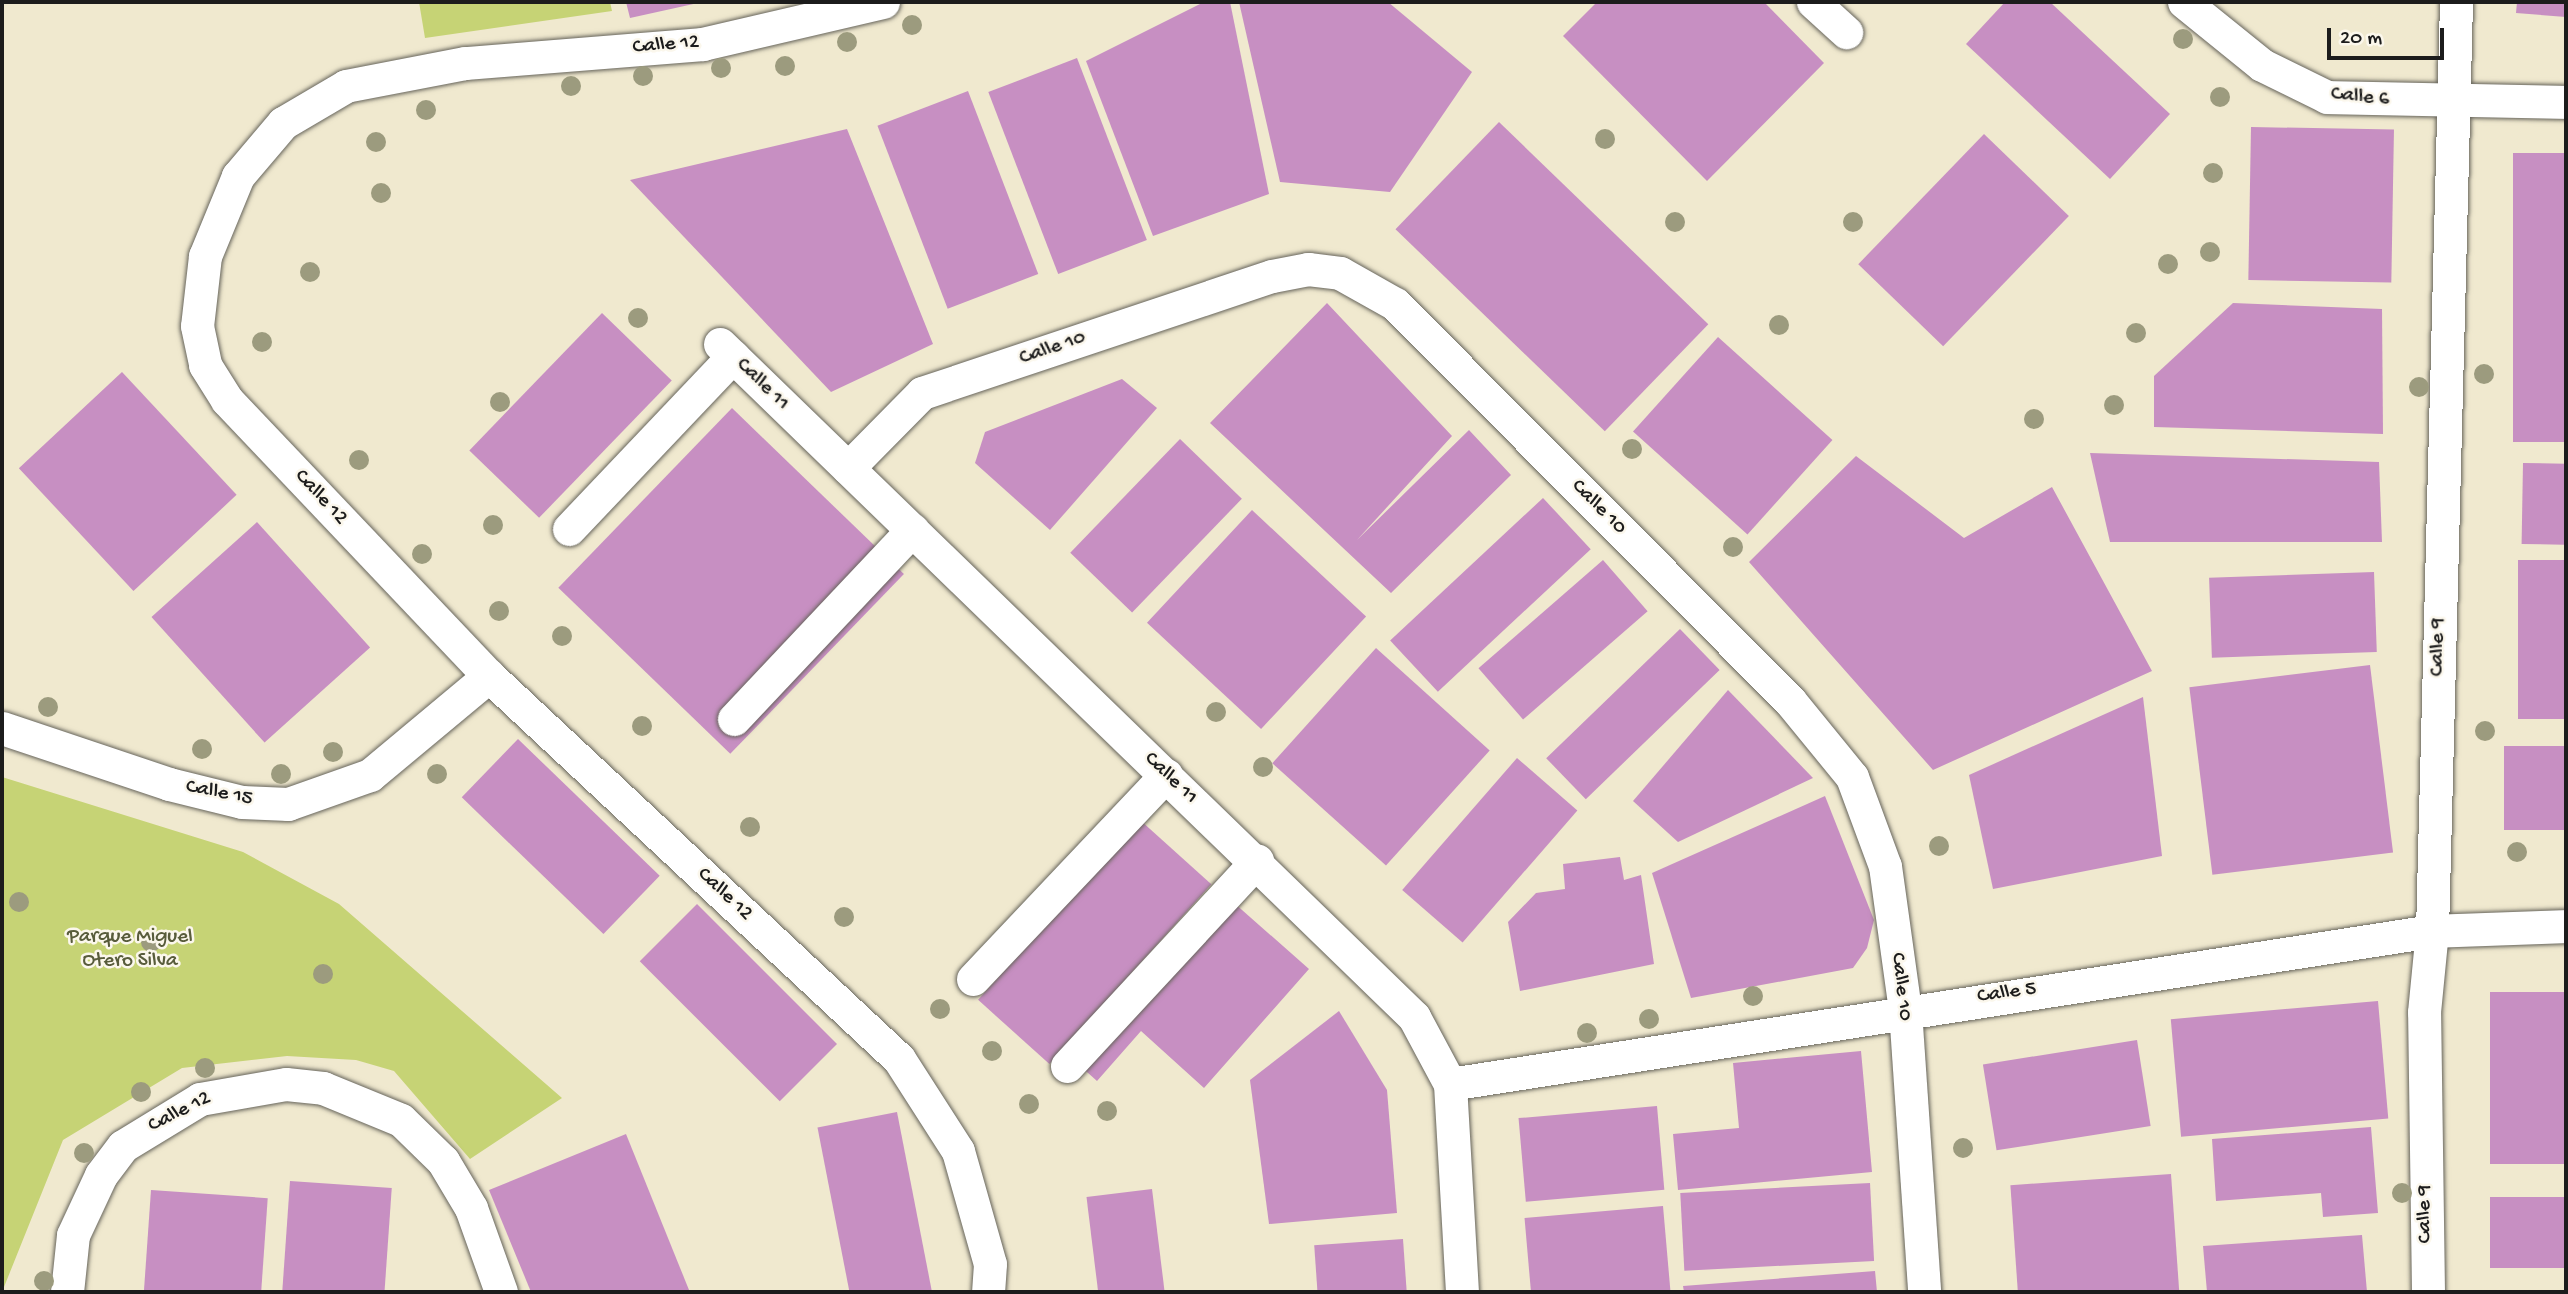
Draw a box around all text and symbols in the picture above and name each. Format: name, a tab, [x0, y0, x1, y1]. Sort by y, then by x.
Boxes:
scale bar	[2330, 14, 2447, 58]
text: 20 m	[2340, 27, 2382, 52]
street label: Calle 12	[632, 31, 700, 61]
street label: Calle 6	[2329, 82, 2391, 114]
street label: Calle 10	[1017, 326, 1089, 372]
street label: Calle 11	[730, 353, 794, 417]
street label: Calle 12	[288, 465, 352, 531]
street label: Calle 10	[1565, 475, 1631, 541]
street label: Calle 9	[2426, 617, 2452, 677]
street label: Calle 11	[1138, 747, 1202, 811]
street label: Calle 15	[183, 775, 255, 813]
street label: Calle 12	[691, 863, 757, 927]
park label: Parque Miguel Otero Silva	[67, 925, 193, 975]
street label: Calle 10	[1883, 951, 1917, 1023]
street label: Calle 5	[1976, 977, 2038, 1011]
street label: Calle 12	[144, 1087, 216, 1139]
street label: Calle 9	[2413, 1184, 2439, 1244]

